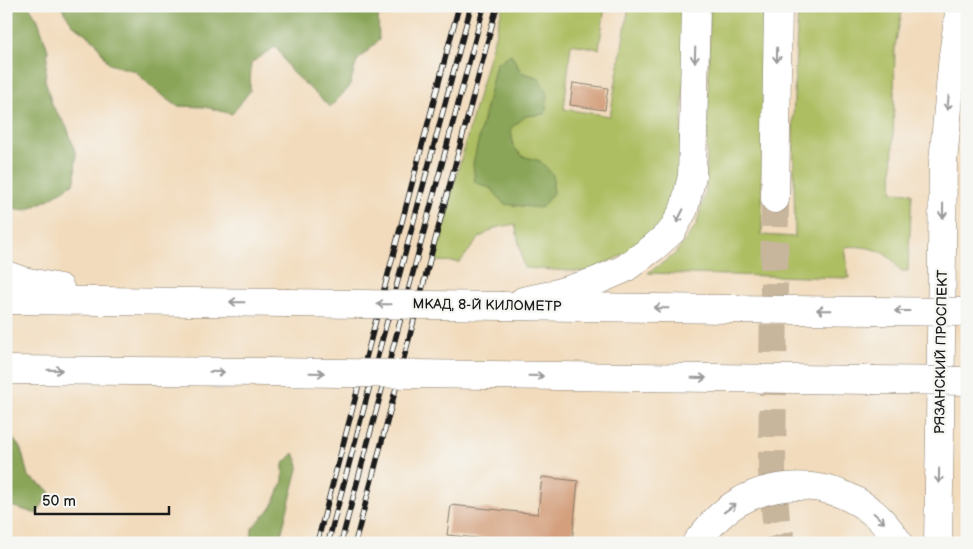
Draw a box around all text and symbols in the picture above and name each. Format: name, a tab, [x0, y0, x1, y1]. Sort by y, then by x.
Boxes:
one-way arrow	[690, 46, 700, 63]
one-way arrow	[772, 46, 782, 63]
one-way arrow	[944, 95, 953, 111]
one-way arrow	[938, 202, 947, 218]
one-way arrow	[675, 208, 685, 223]
street label: РЯЗАНСКИЙ ПРОСПЕКТ	[931, 269, 951, 434]
street label: МКАД, 8-Й КИЛОМЕТР	[412, 295, 562, 315]
one-way arrow	[230, 297, 246, 307]
one-way arrow	[377, 299, 393, 309]
one-way arrow	[654, 303, 670, 313]
one-way arrow	[816, 305, 832, 315]
one-way arrow	[894, 306, 910, 316]
one-way arrow	[46, 365, 63, 375]
one-way arrow	[209, 367, 225, 377]
one-way arrow	[308, 368, 324, 378]
one-way arrow	[528, 371, 544, 381]
one-way arrow	[690, 373, 707, 383]
one-way arrow	[934, 467, 944, 483]
scale bar	[35, 484, 169, 516]
text: 50 m	[42, 492, 76, 511]
one-way arrow	[723, 503, 737, 513]
one-way arrow	[873, 512, 886, 524]

